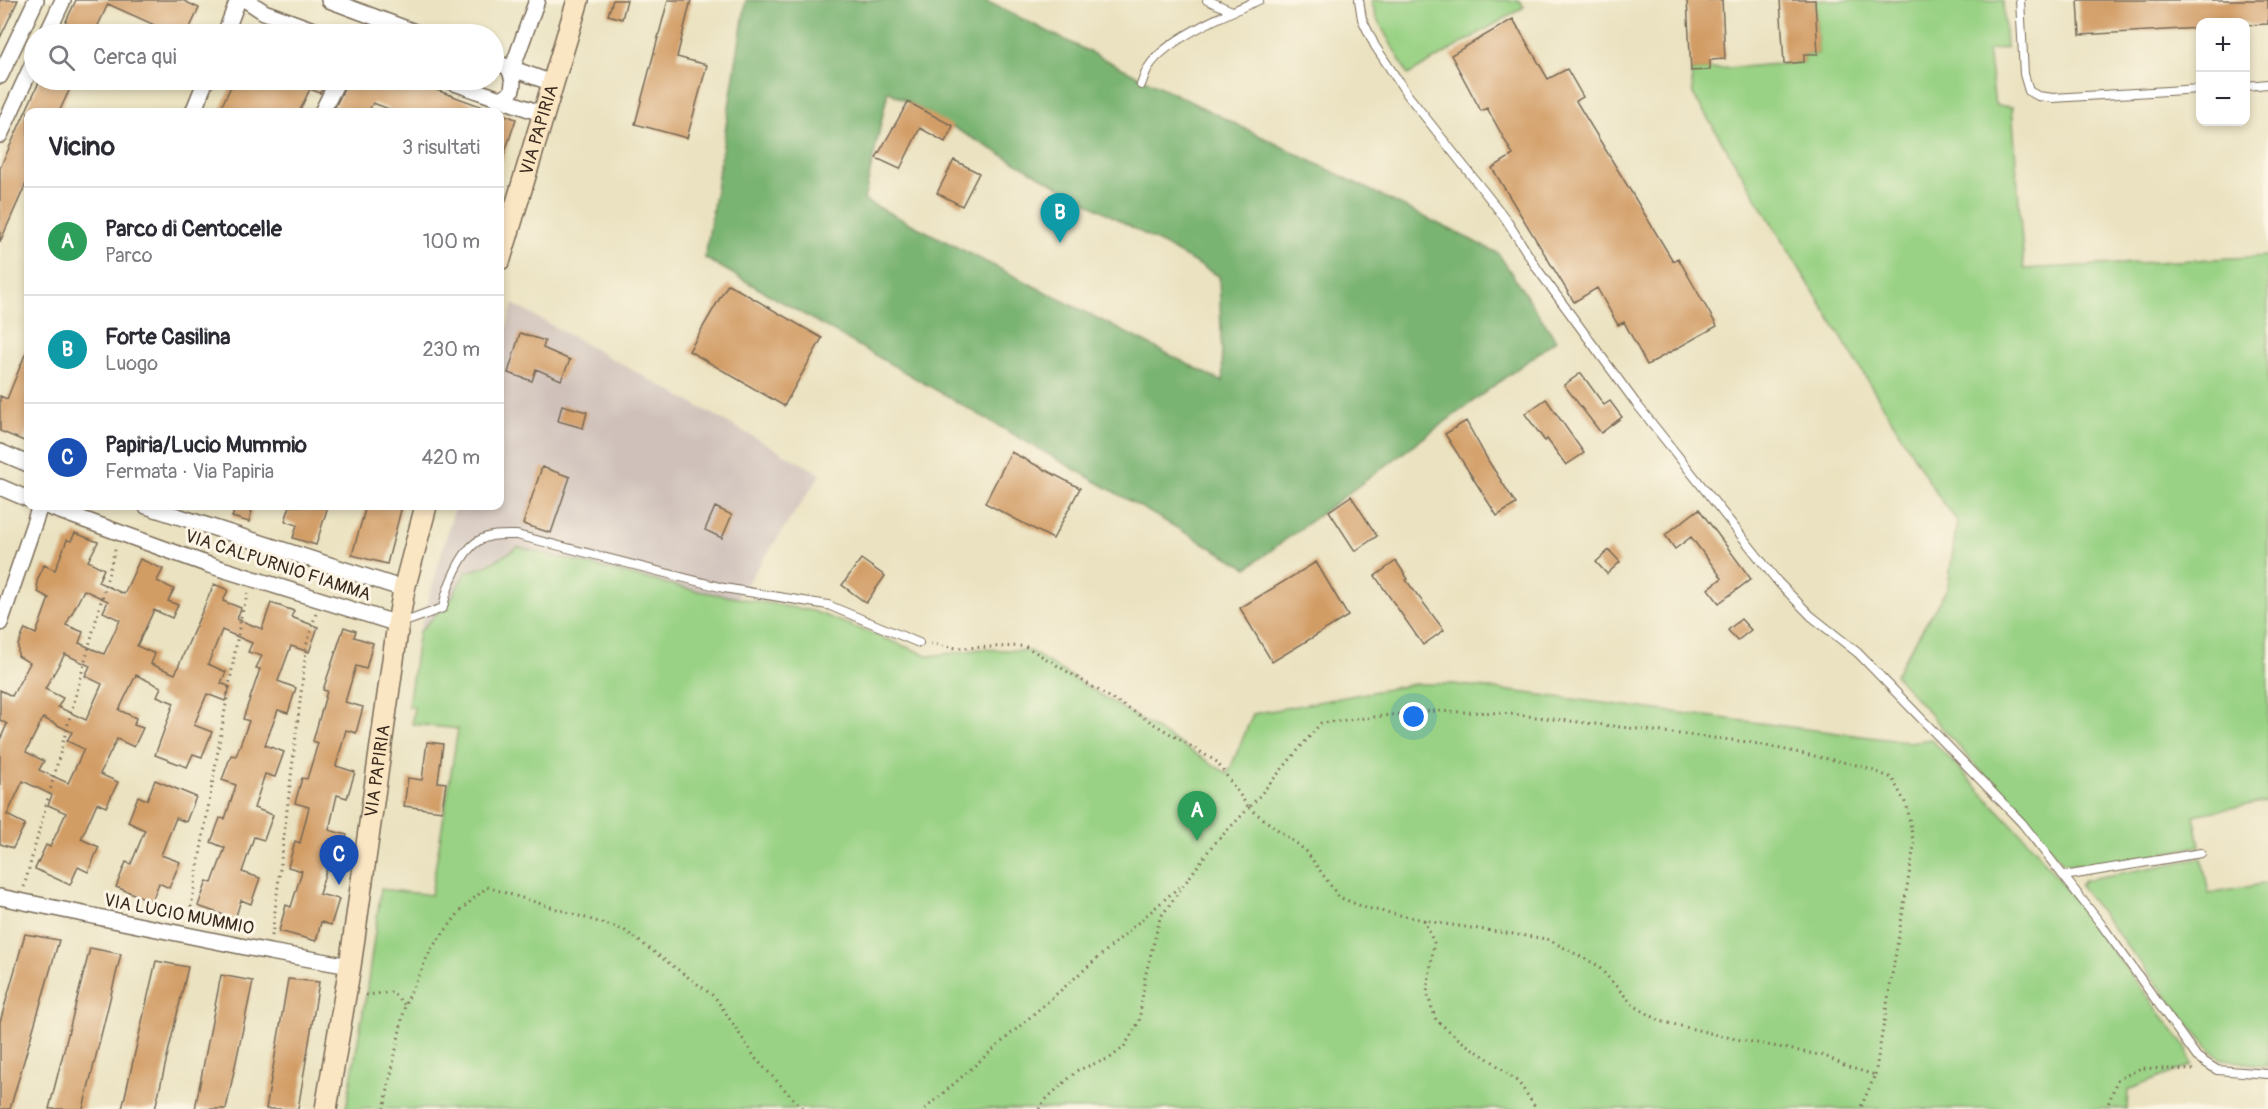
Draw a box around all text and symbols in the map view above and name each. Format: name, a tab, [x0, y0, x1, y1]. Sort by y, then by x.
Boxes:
map controls	[2196, 18, 2250, 126]
button: +	[2196, 18, 2250, 72]
search box	[24, 24, 504, 90]
icon: search	[45, 41, 78, 74]
text: Cerca qui	[93, 43, 177, 71]
button: −	[2196, 72, 2250, 126]
street label: VIA PAPIRIA	[515, 82, 564, 178]
text: Vicino	[48, 131, 115, 163]
text: 3 risultati	[402, 135, 480, 160]
pin: B	[1040, 194, 1080, 243]
text: Parco di Centocelle	[105, 215, 282, 243]
text: A	[61, 229, 74, 254]
text: 100 m	[423, 229, 480, 254]
text: Parco	[105, 243, 153, 268]
text: Forte Casilina	[105, 323, 230, 351]
text: B	[62, 337, 73, 362]
text: 230 m	[423, 337, 480, 362]
text: Luogo	[105, 351, 158, 376]
text: Papiria/Lucio Mummio	[105, 431, 307, 459]
text: C	[61, 445, 74, 470]
text: 420 m	[421, 445, 480, 470]
text: Fermata · Via Papiria	[105, 459, 274, 484]
street label: VIA CALPURNIO FIAMMA	[182, 524, 374, 607]
your location	[1399, 702, 1428, 731]
street label: VIA PAPIRIA	[360, 723, 396, 819]
pin: A	[1178, 792, 1216, 841]
pin: C	[320, 836, 358, 885]
street label: VIA LUCIO MUMMIO	[102, 889, 256, 940]

